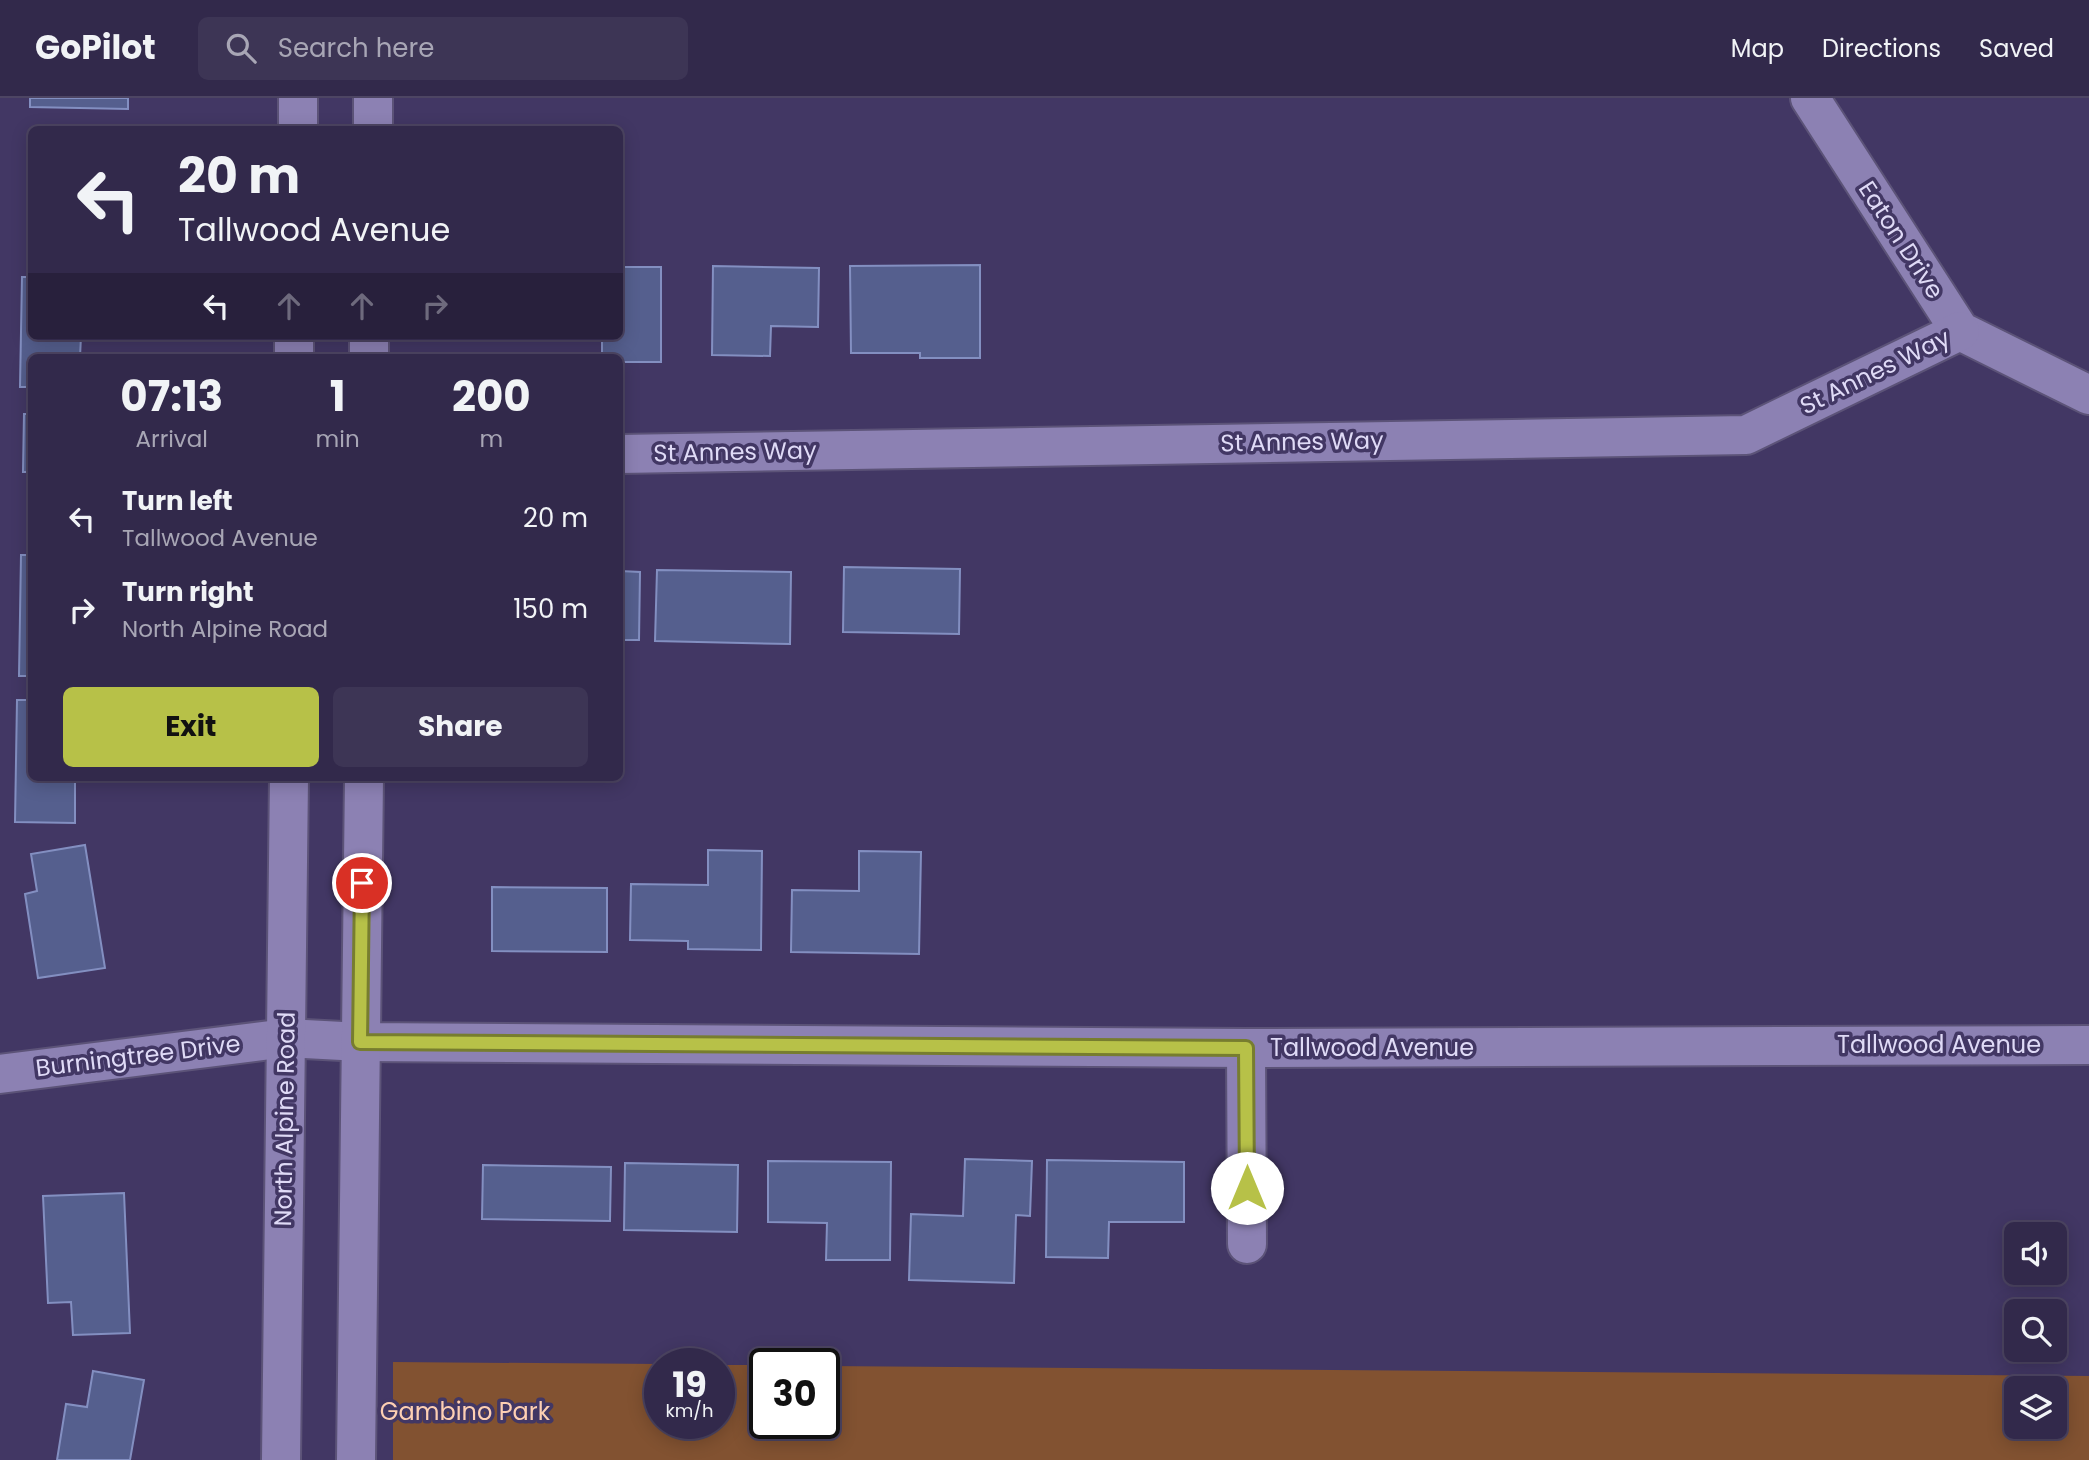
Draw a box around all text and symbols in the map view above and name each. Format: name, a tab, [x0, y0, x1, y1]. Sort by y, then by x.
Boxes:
search box	[198, 17, 688, 80]
text: GoPilot	[35, 24, 156, 71]
icon: search	[222, 29, 260, 67]
text: Search here	[278, 30, 434, 66]
text: Map	[1731, 32, 1784, 65]
text: Directions	[1822, 32, 1941, 65]
text: Saved	[1979, 32, 2054, 65]
text: 20 m	[178, 142, 300, 210]
icon: left	[63, 154, 154, 245]
street label: Eaton Drive	[1851, 174, 1952, 305]
text: Tallwood Avenue	[178, 207, 450, 252]
icon: left	[197, 287, 235, 325]
icon: ahead	[270, 287, 308, 325]
icon: ahead	[343, 287, 381, 325]
icon: right	[416, 287, 454, 325]
street label: St Annes Way	[1794, 321, 1956, 422]
text: 07:13	[120, 367, 223, 426]
text: 1	[330, 367, 345, 426]
text: 200	[452, 367, 531, 426]
text: Arrival	[136, 423, 208, 455]
text: min	[316, 423, 360, 455]
text: m	[479, 423, 503, 455]
street label: St Annes Way	[1220, 424, 1384, 459]
street label: St Annes Way	[653, 434, 817, 469]
text: Turn left	[122, 483, 233, 519]
icon: left	[63, 500, 101, 538]
text: 20 m	[523, 500, 588, 536]
text: Tallwood Avenue	[122, 522, 318, 554]
text: Turn right	[122, 574, 254, 610]
icon: right	[63, 591, 101, 629]
text: 150 m	[513, 591, 588, 627]
text: North Alpine Road	[122, 613, 328, 645]
button: Exit	[63, 687, 319, 767]
button: Share	[333, 687, 588, 767]
pin	[332, 853, 392, 913]
icon: arrive	[343, 864, 381, 902]
street label: North Alpine Road	[266, 1011, 303, 1227]
street label: Burningtree Drive	[34, 1027, 242, 1084]
street label: Tallwood Avenue	[1837, 1028, 2041, 1061]
street label: Tallwood Avenue	[1270, 1031, 1474, 1064]
position arrow	[1210, 1151, 1284, 1225]
map controls	[2004, 1222, 2067, 1439]
button: sound	[2004, 1222, 2067, 1285]
button: search	[2004, 1299, 2067, 1362]
speed limit sign: 30	[749, 1348, 840, 1439]
text: 19	[672, 1360, 707, 1409]
button: layers	[2004, 1376, 2067, 1439]
park label: Gambino Park	[380, 1395, 551, 1428]
text: km/h	[666, 1398, 713, 1423]

